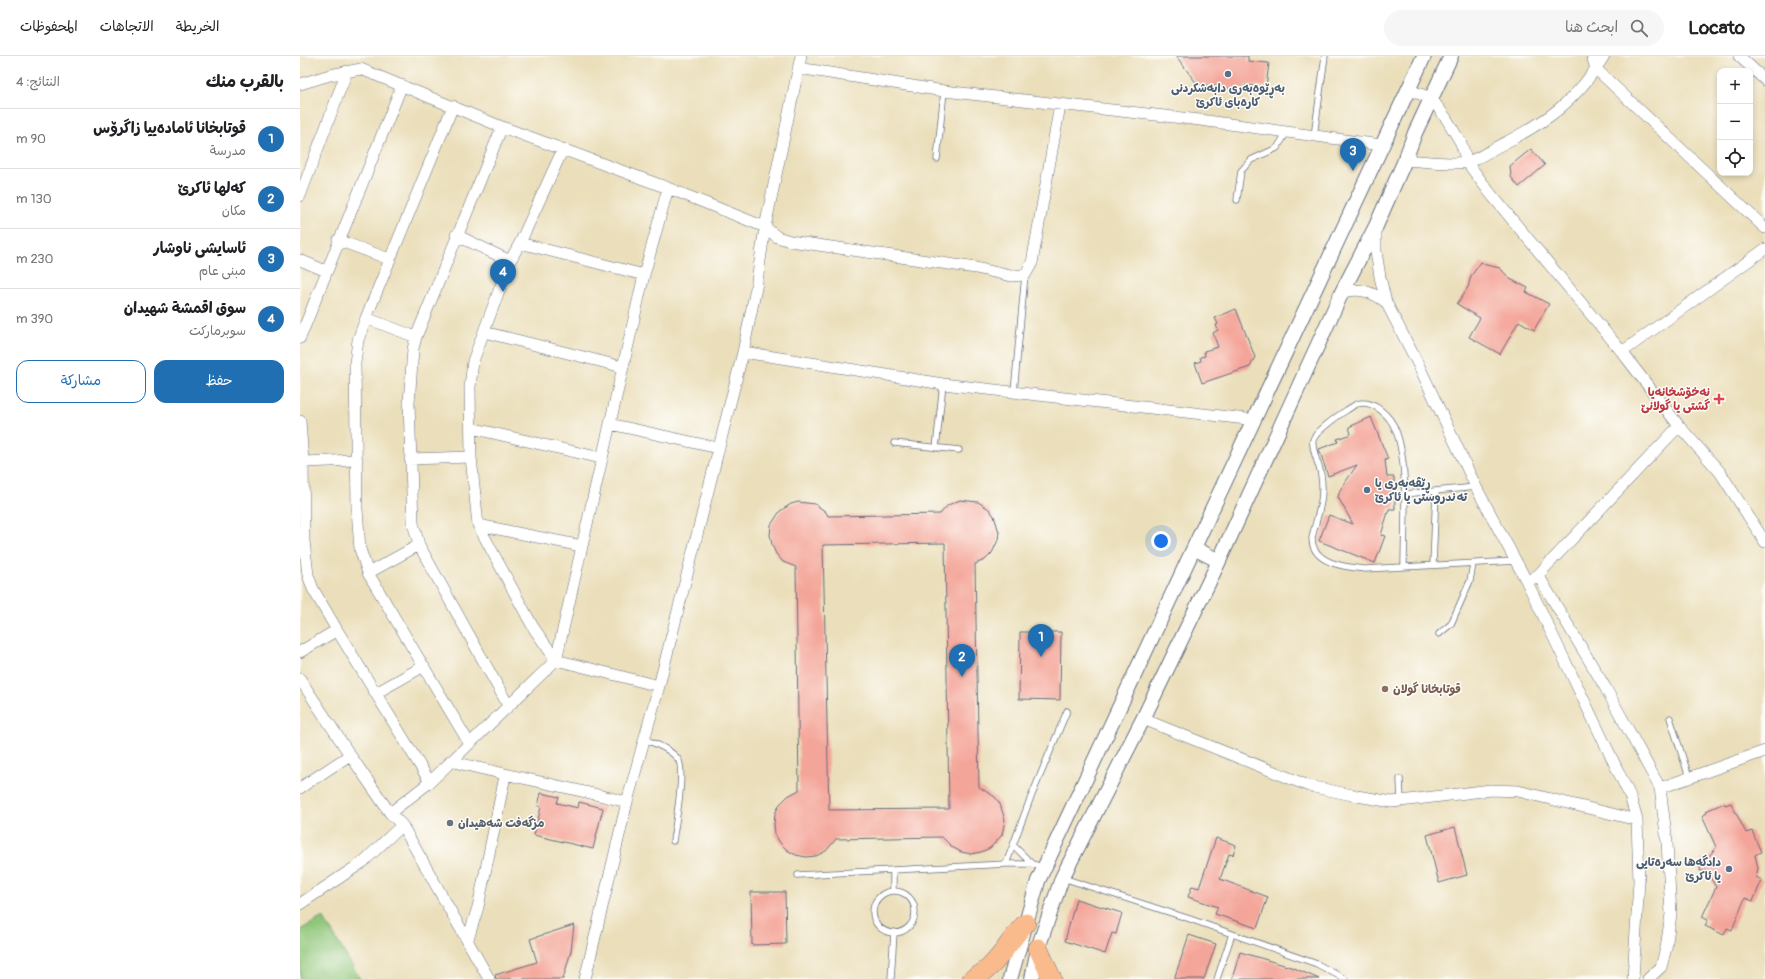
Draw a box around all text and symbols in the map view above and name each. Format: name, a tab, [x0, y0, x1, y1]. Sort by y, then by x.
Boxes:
search box	[1384, 10, 1664, 46]
text: Locato	[1688, 16, 1745, 40]
icon: search	[1628, 17, 1650, 39]
text: المحفوظات	[20, 18, 78, 35]
text: الاتجاهات	[100, 18, 154, 35]
text: الخريطة	[176, 18, 219, 35]
text: ابحث هنا	[1565, 18, 1618, 37]
map controls	[1717, 68, 1753, 176]
button: +	[1717, 68, 1753, 104]
marker: بەڕێوەبەری دابەشکردنی کارەبای ئاکرێ	[1223, 69, 1233, 79]
text: بالقرب منك	[206, 71, 284, 92]
text: النتائج: 4	[16, 74, 60, 90]
place label: بەڕێوەبەری دابەشکردنی کارەبای ئاکرێ	[1171, 81, 1285, 110]
button: −	[1717, 104, 1753, 140]
text: قوتابخانا ئامادەییا زاگرۆس	[93, 119, 246, 138]
text: 90 m	[16, 131, 46, 147]
text: 1	[268, 131, 274, 147]
pin: 3	[1340, 138, 1366, 171]
button: locate	[1717, 140, 1753, 176]
text: مدرسة	[210, 143, 246, 159]
text: کەلها ئاکرێ	[178, 179, 246, 198]
text: 130 m	[16, 191, 52, 207]
text: 2	[267, 191, 275, 207]
text: مكان	[222, 203, 246, 219]
text: ئاسايشى ناوشار	[154, 239, 246, 258]
text: 230 m	[16, 251, 53, 267]
text: 3	[267, 251, 275, 267]
pin: 4	[490, 259, 516, 292]
text: مبنى عام	[199, 263, 246, 279]
text: سوق اقمشة شهيدان	[124, 299, 246, 318]
text: 390 m	[16, 311, 53, 327]
text: 4	[267, 311, 275, 327]
text: سوبرماركت	[189, 323, 246, 339]
button: مشاركة	[16, 360, 146, 403]
button: حفظ	[154, 360, 284, 403]
place label: نەخۆشخانەیا گشتی یا گولانێ	[1641, 385, 1711, 414]
marker: نەخۆشخانەیا گشتی یا گولانێ	[1713, 393, 1725, 405]
place label: ڕێڤەبەری یا تەندروستی یا ئاکرێ	[1374, 476, 1468, 505]
marker: ڕێڤەبەری یا تەندروستی یا ئاکرێ	[1362, 485, 1372, 495]
your location	[1151, 531, 1171, 551]
pin: 1	[1028, 624, 1054, 657]
pin: 2	[949, 644, 975, 677]
place label: قوتابخانا گولان	[1393, 681, 1461, 697]
marker: قوتابخانا گولان	[1380, 684, 1390, 694]
place label: مزگەفت شه‌هيدان	[458, 815, 544, 831]
marker: مزگەفت شه‌هيدان	[445, 818, 455, 828]
place label: دادگەها سەرەتایی یا ئاکرێ	[1636, 854, 1722, 884]
marker: دادگەها سەرەتایی یا ئاکرێ	[1724, 864, 1734, 874]

